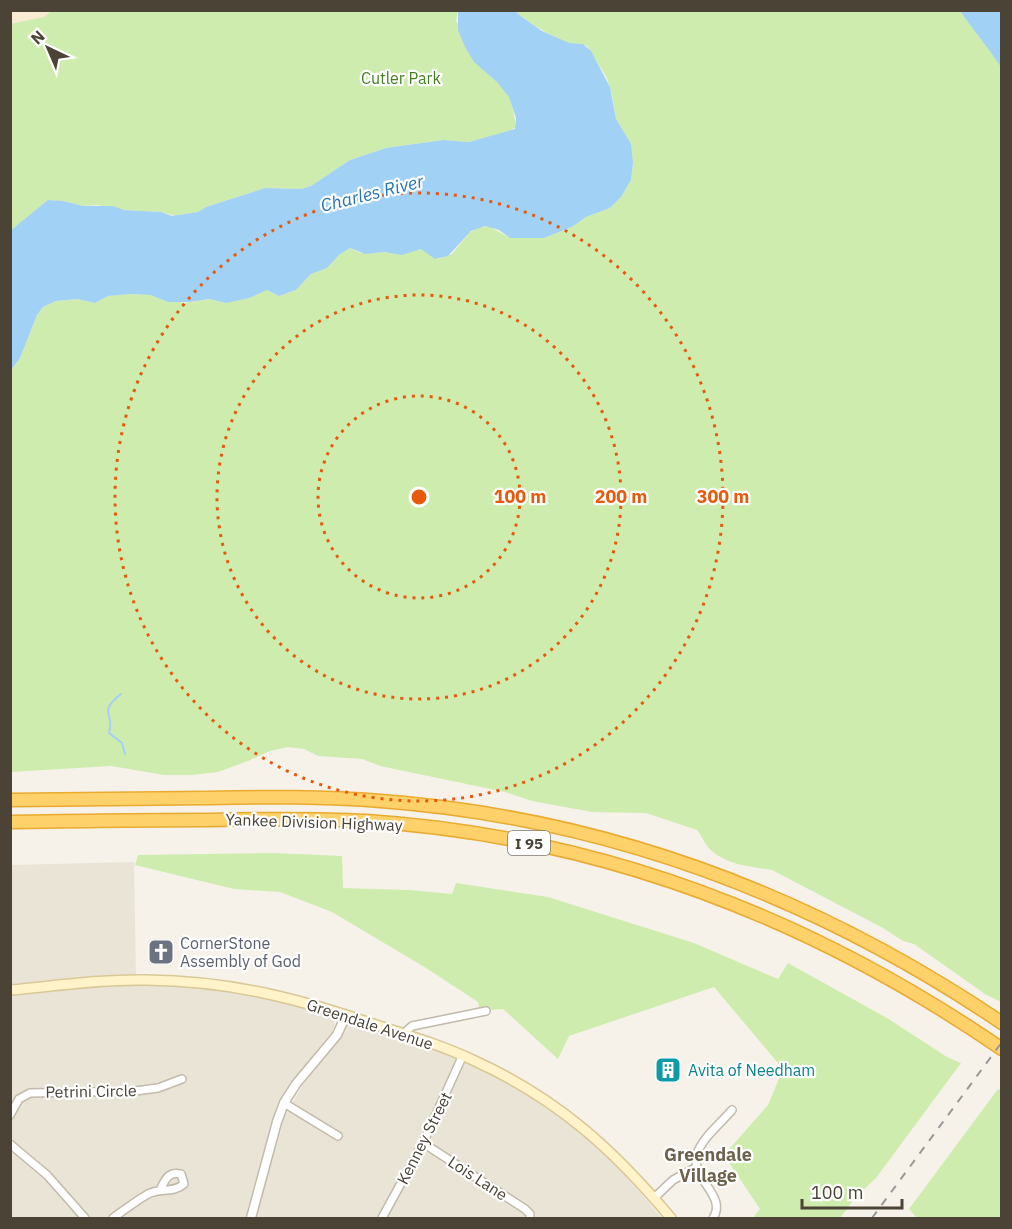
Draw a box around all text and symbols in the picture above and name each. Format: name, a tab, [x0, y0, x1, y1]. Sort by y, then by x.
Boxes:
north arrow	[18, 18, 78, 78]
text: N	[26, 26, 49, 48]
park label: Cutler Park	[361, 68, 441, 88]
water label: Charles River	[318, 169, 426, 217]
text: 100 m	[494, 485, 546, 508]
text: 200 m	[595, 485, 647, 508]
text: 300 m	[697, 485, 749, 508]
centre of rings	[409, 487, 429, 507]
street label: Yankee Division Highway	[225, 809, 403, 835]
road number: I 95	[508, 831, 550, 855]
place label: CornerStone Assembly of God	[180, 933, 301, 971]
church icon: CornerStone Assembly of God	[146, 937, 176, 967]
street label: Greendale Avenue	[304, 994, 436, 1054]
building icon: Avita of Needham	[653, 1055, 683, 1085]
place label: Avita of Needham	[688, 1060, 815, 1080]
street label: Petrini Circle	[45, 1080, 137, 1102]
street label: Kenney Street	[392, 1088, 456, 1188]
district label: Greendale Village	[664, 1143, 752, 1187]
street label: Lois Lane	[445, 1151, 512, 1205]
scale bar	[802, 1172, 902, 1210]
text: 100 m	[811, 1181, 863, 1204]

